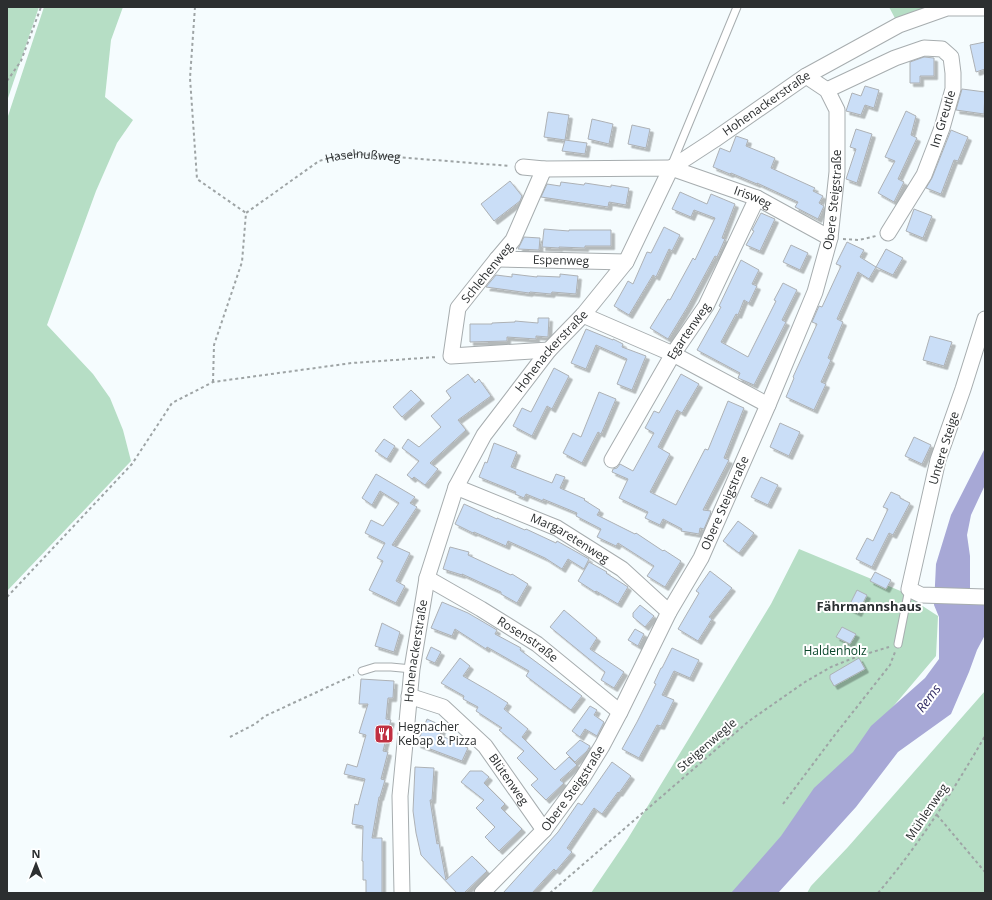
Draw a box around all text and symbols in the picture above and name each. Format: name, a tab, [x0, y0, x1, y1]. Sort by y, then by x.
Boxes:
street label: Hohenackerstraße	[719, 66, 813, 140]
street label: Im Greutle	[926, 88, 959, 150]
street label: Haselnußweg	[323, 145, 402, 167]
street label: Obere Steigstraße	[818, 149, 845, 252]
street label: Irisweg	[732, 182, 775, 213]
street label: Schlehenweg	[457, 238, 517, 307]
street label: Espenweg	[533, 251, 590, 269]
street label: Egartenweg	[663, 299, 714, 362]
street label: Hohenackerstraße	[511, 306, 592, 396]
street label: Untere Steige	[924, 409, 963, 487]
street label: Obere Steigstraße	[696, 453, 753, 553]
street label: Margaretenweg	[528, 509, 613, 567]
district label: Fährmannshaus	[816, 597, 922, 615]
street label: Hohenackerstraße	[400, 598, 431, 703]
street label: Rosenstraße	[494, 612, 562, 666]
park label: Haldenholz	[803, 642, 867, 659]
water label: Rems	[912, 680, 945, 716]
street label: Steigenwegle	[673, 714, 740, 775]
place label: Hegnacher Kebap & Pizza	[398, 718, 477, 749]
restaurant icon: Hegnacher Kebap & Pizza	[373, 723, 395, 745]
street label: Obere Steigstraße	[537, 742, 608, 835]
street label: Blütenweg	[485, 750, 533, 809]
street label: Mühlenweg	[901, 780, 952, 844]
north arrow	[16, 844, 56, 884]
text: N	[32, 846, 40, 861]

